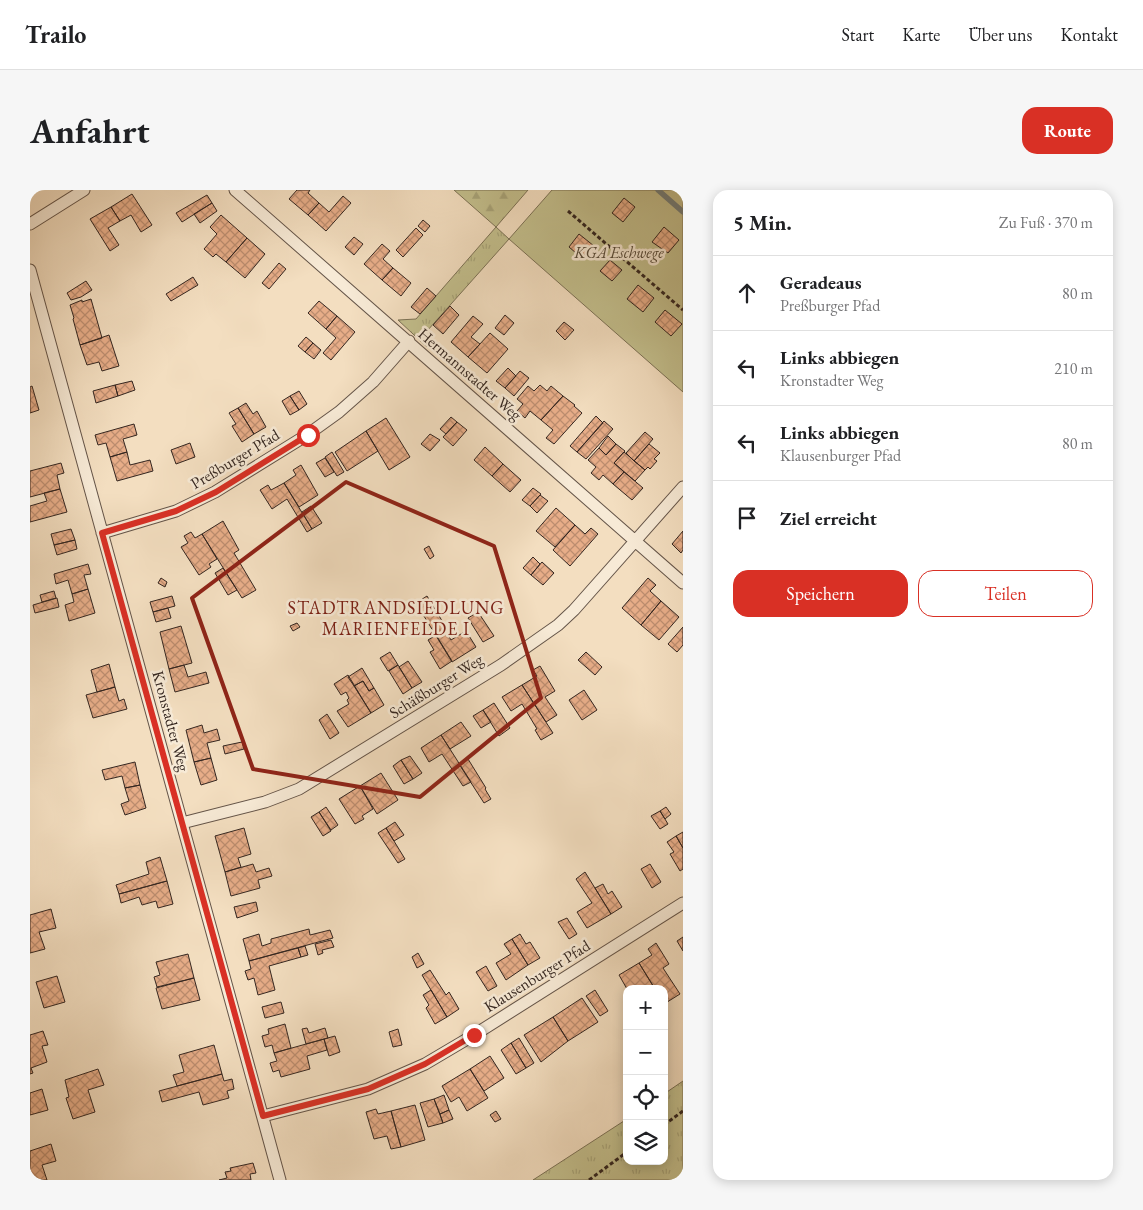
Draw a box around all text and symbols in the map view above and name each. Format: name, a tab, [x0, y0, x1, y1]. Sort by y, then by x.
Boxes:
text: Trailo	[25, 19, 86, 50]
text: Start	[841, 23, 874, 46]
text: Karte	[902, 23, 940, 46]
text: Über uns	[968, 23, 1032, 46]
text: Kontakt	[1060, 23, 1118, 46]
button: Route	[1022, 107, 1113, 154]
text: Anfahrt	[30, 108, 150, 153]
text: 5 Min.	[733, 209, 792, 236]
text: Zu Fuß · 370 m	[999, 212, 1093, 233]
park label: KGA Eschwege	[573, 242, 664, 263]
text: Geradeaus	[780, 270, 862, 295]
icon: ahead	[733, 279, 761, 307]
text: 80 m	[1062, 283, 1093, 304]
text: Preßburger Pfad	[780, 295, 880, 316]
street label: Hermannstadter Weg	[414, 323, 527, 426]
text: Links abbiegen	[780, 345, 899, 370]
icon: left	[733, 354, 761, 382]
text: 210 m	[1054, 358, 1093, 379]
text: Kronstadter Weg	[780, 370, 883, 391]
text: Links abbiegen	[780, 420, 899, 445]
street label: Preßburger Pfad	[187, 424, 284, 494]
route start	[297, 424, 320, 447]
icon: left	[733, 429, 761, 457]
text: 80 m	[1062, 433, 1093, 454]
text: Klausenburger Pfad	[780, 445, 901, 466]
icon: arrive	[733, 504, 761, 532]
text: Ziel erreicht	[780, 506, 877, 531]
button: Speichern	[733, 570, 908, 617]
button: Teilen	[918, 570, 1093, 617]
district label: STADTRANDSIEDLUNG MARIENFELDE I	[288, 596, 504, 640]
street label: Schäßburger Weg	[385, 648, 488, 723]
street label: Kronstadter Weg	[147, 668, 195, 775]
street label: Klausenburger Pfad	[480, 935, 595, 1017]
map controls	[623, 985, 668, 1165]
button: +	[623, 985, 668, 1030]
route end	[463, 1024, 486, 1047]
button: −	[623, 1030, 668, 1075]
button: locate	[623, 1075, 668, 1120]
button: layers	[623, 1120, 668, 1165]

